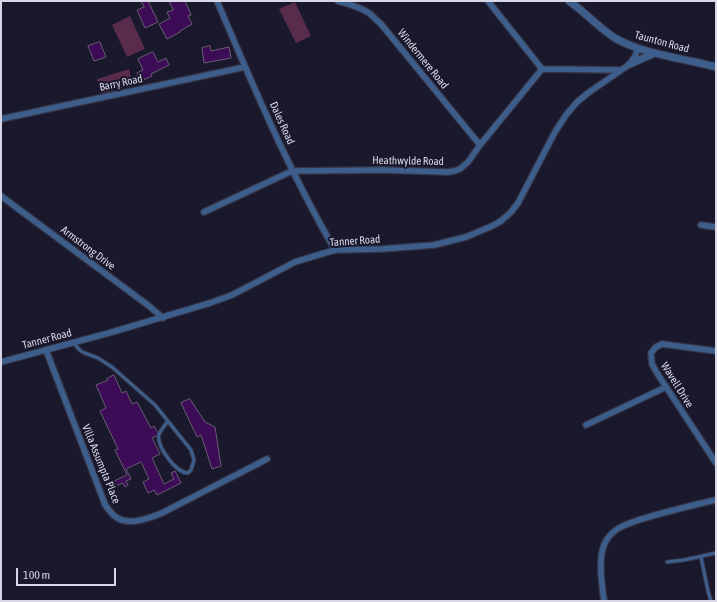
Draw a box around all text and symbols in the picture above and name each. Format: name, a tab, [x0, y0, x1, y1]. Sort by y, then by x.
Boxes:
street label: Windermere Road	[395, 26, 451, 92]
street label: Taunton Road	[633, 28, 691, 56]
street label: Barry Road	[98, 72, 144, 94]
street label: Dales Road	[267, 100, 297, 146]
street label: Heathwylde Road	[372, 154, 444, 168]
street label: Armstrong Drive	[58, 223, 118, 273]
street label: Tanner Road	[329, 233, 381, 249]
street label: Tanner Road	[21, 326, 73, 352]
street label: Wavell Drive	[658, 360, 696, 410]
street label: Villa Assumpta Place	[79, 422, 123, 506]
scale bar	[18, 560, 118, 586]
text: 100 m	[23, 568, 50, 582]

